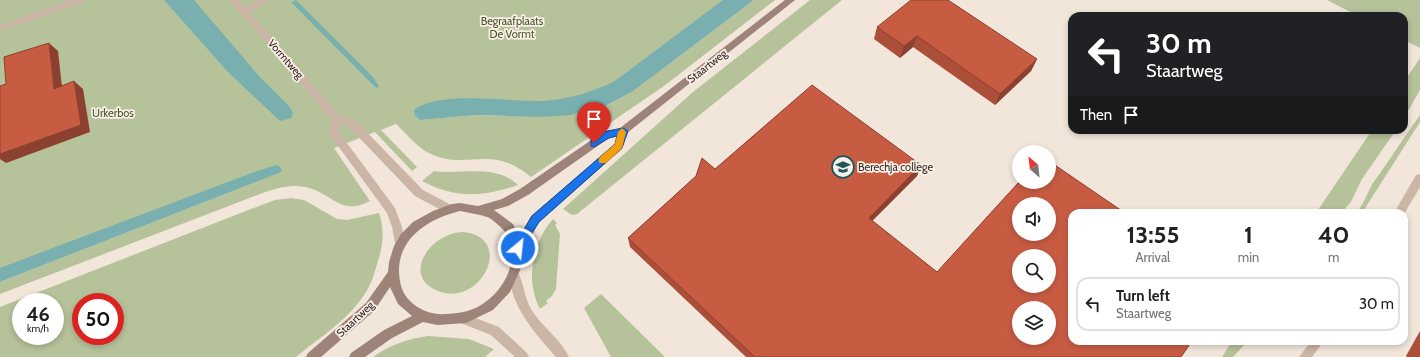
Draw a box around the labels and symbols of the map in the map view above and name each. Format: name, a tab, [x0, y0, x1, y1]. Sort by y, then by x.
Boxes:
park label: Begraafplaats De Vormt	[481, 14, 544, 41]
street label: Vormtweg	[265, 36, 307, 82]
street label: Staartweg	[684, 46, 730, 86]
pin	[577, 102, 611, 143]
park label: Urkerbos	[92, 106, 134, 120]
north arrow	[1012, 145, 1056, 189]
school or university icon: Berechja college	[830, 154, 856, 180]
place label: Berechja college	[858, 160, 933, 174]
position arrow	[497, 227, 539, 269]
speed limit sign: 50	[72, 293, 124, 345]
street label: Staartweg	[333, 298, 377, 340]

